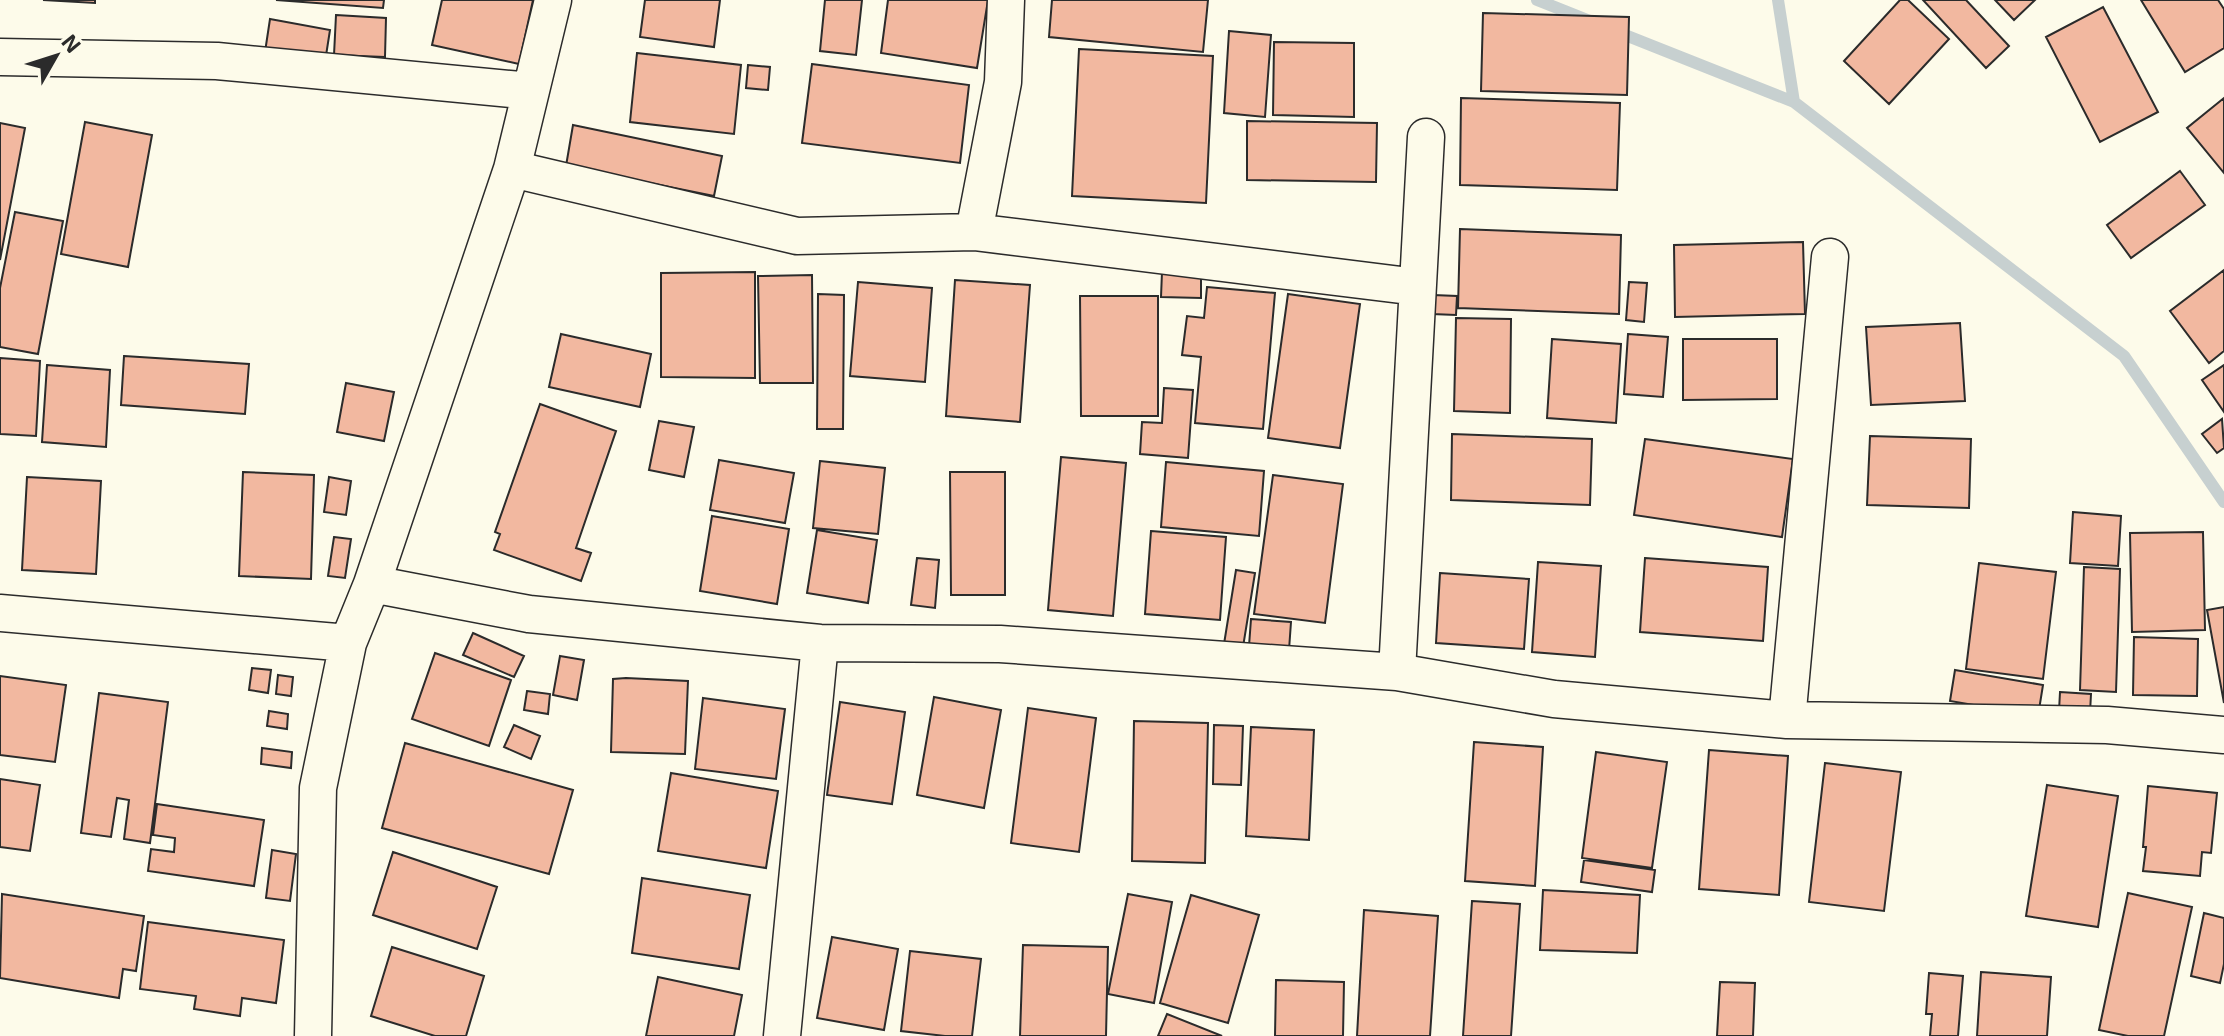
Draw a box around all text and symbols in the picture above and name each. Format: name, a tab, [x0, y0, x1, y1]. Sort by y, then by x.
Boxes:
north arrow	[16, 16, 96, 96]
text: N	[57, 28, 87, 57]

